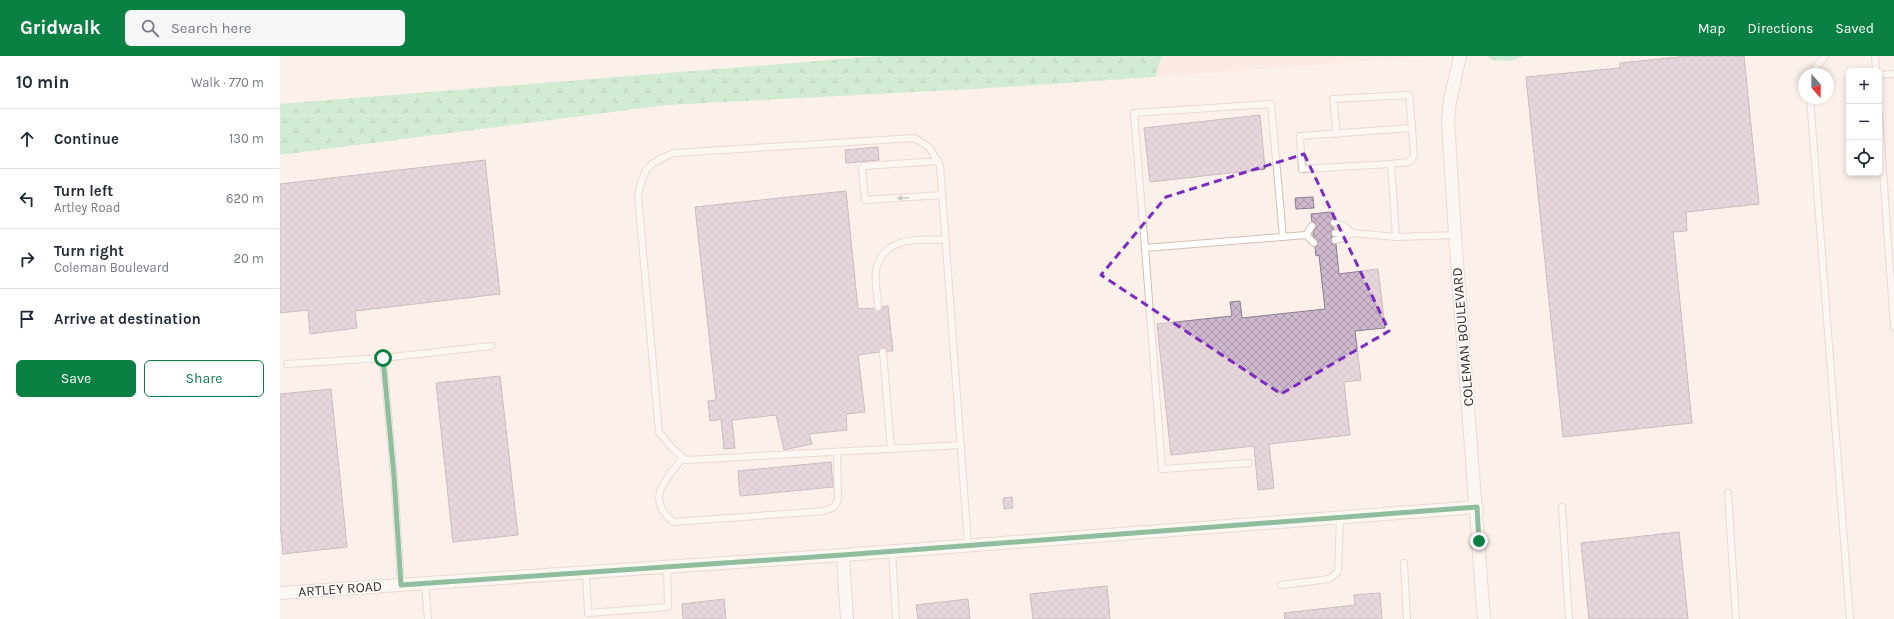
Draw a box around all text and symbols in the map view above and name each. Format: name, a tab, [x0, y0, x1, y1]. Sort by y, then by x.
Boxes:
search box	[125, 10, 405, 46]
text: Gridwalk	[20, 17, 101, 39]
icon: search	[139, 17, 161, 39]
text: Search here	[171, 19, 251, 37]
text: Map	[1698, 20, 1726, 37]
text: Directions	[1748, 20, 1813, 37]
text: Saved	[1835, 20, 1874, 37]
north arrow	[1798, 68, 1834, 104]
map controls	[1846, 68, 1882, 176]
button: +	[1846, 68, 1882, 104]
text: 10 min	[16, 72, 69, 92]
text: Walk · 770 m	[191, 75, 264, 90]
button: −	[1846, 104, 1882, 140]
icon: ahead	[16, 128, 38, 150]
text: Continue	[54, 130, 119, 148]
text: 130 m	[229, 131, 264, 146]
button: locate	[1846, 140, 1882, 176]
text: Turn left	[54, 182, 113, 200]
icon: left	[16, 188, 38, 210]
text: 620 m	[226, 191, 264, 206]
one-way arrow	[897, 194, 909, 201]
text: Artley Road	[54, 200, 120, 215]
text: Turn right	[54, 242, 124, 260]
icon: right	[16, 248, 38, 270]
text: 20 m	[234, 251, 264, 266]
text: Coleman Boulevard	[54, 260, 169, 275]
street label: COLEMAN BOULEVARD	[1448, 267, 1478, 407]
icon: arrive	[16, 308, 38, 330]
text: Arrive at destination	[54, 310, 201, 328]
route start	[374, 349, 392, 367]
button: Save	[16, 360, 136, 397]
button: Share	[144, 360, 264, 397]
route end	[1470, 532, 1488, 550]
street label: ARTLEY ROAD	[298, 578, 382, 600]

